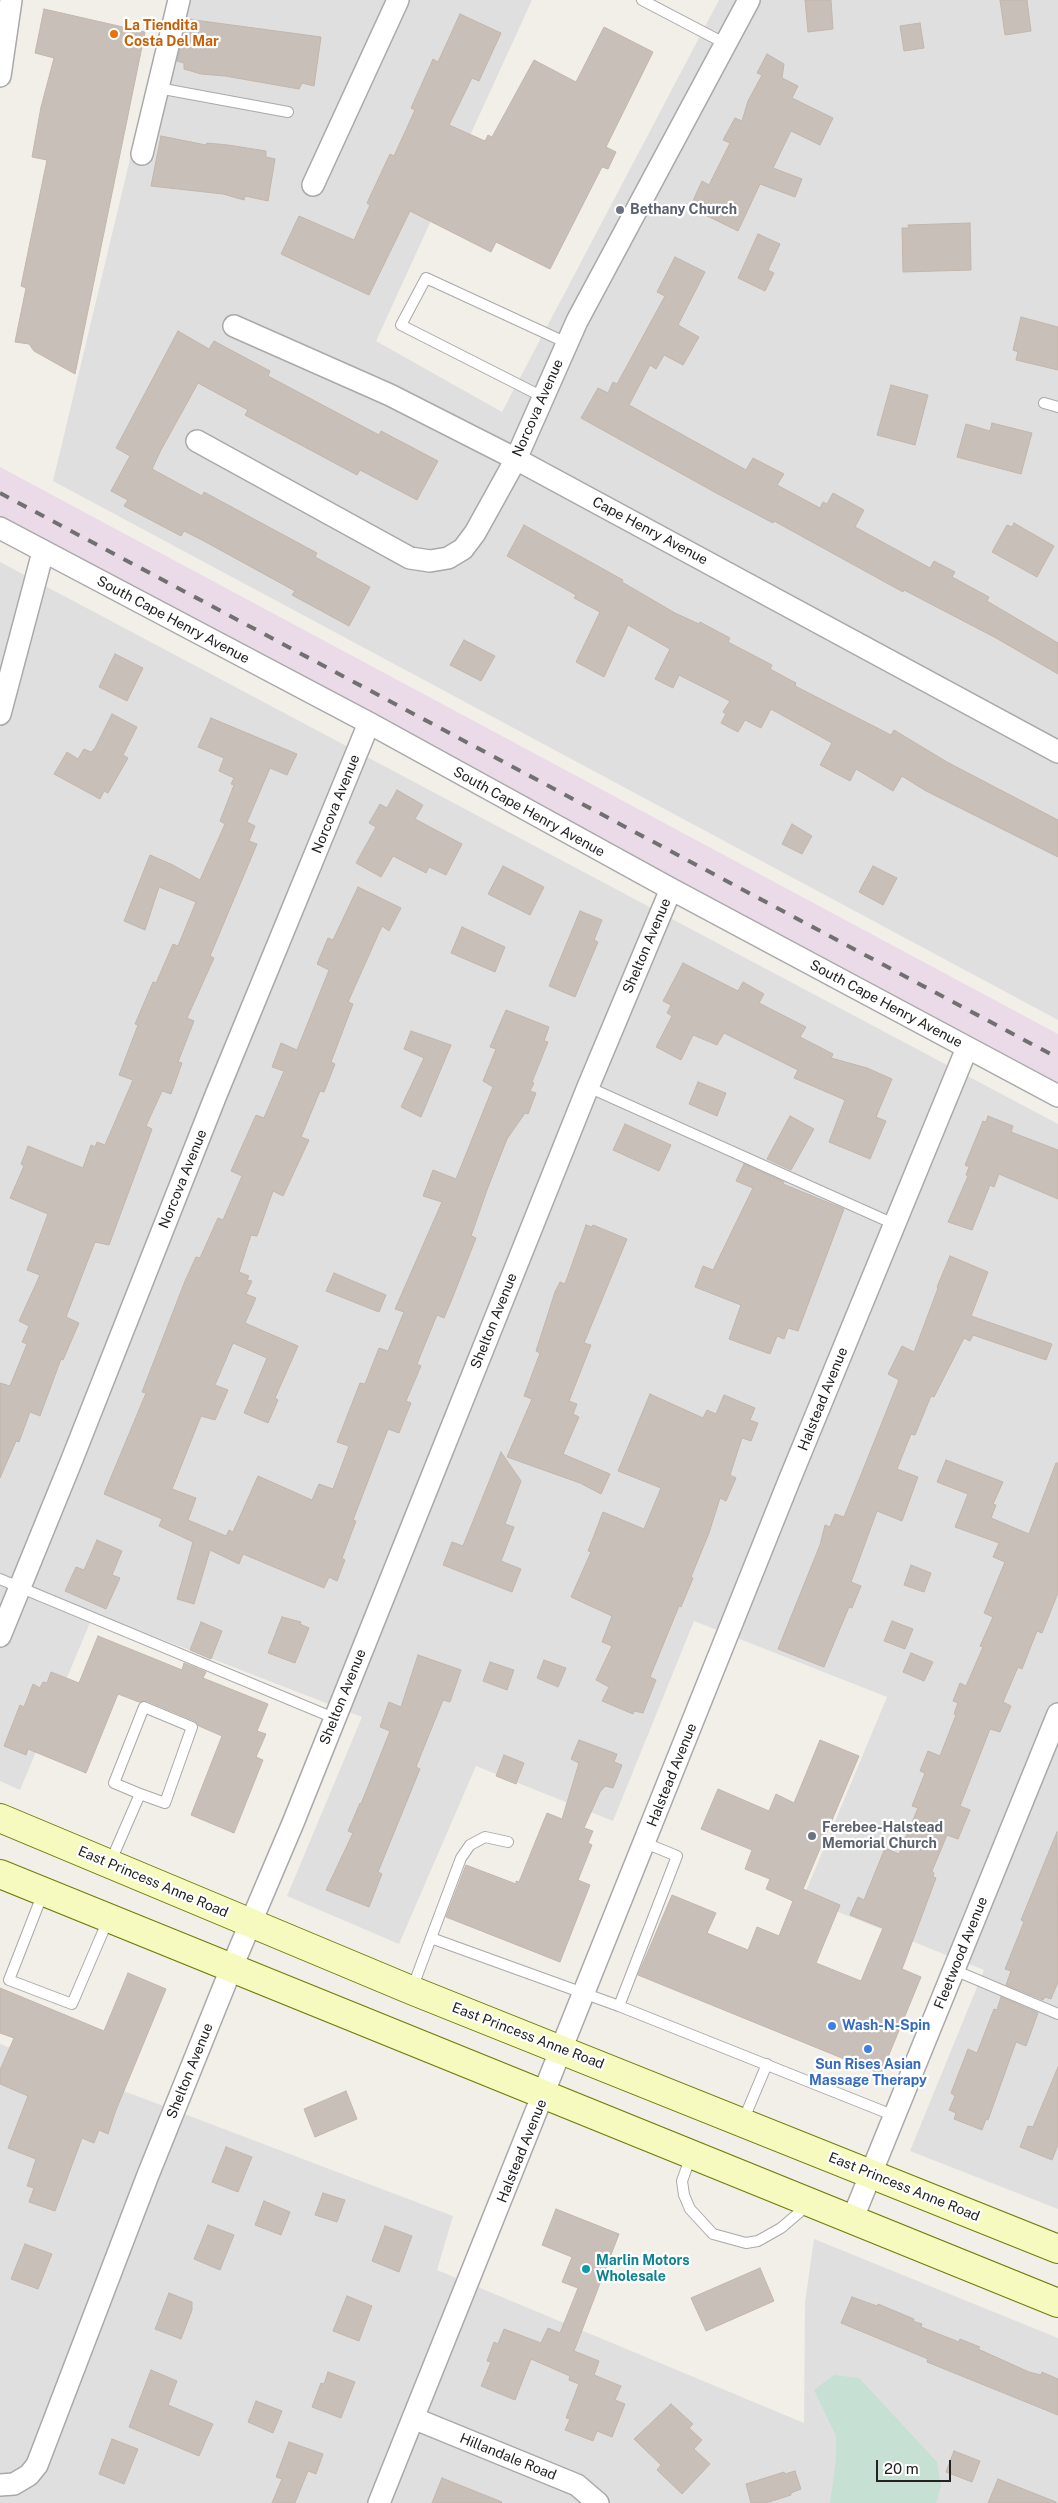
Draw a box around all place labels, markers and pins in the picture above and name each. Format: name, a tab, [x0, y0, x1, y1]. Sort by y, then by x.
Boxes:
place label: La Tiendita Costa Del Mar	[124, 18, 219, 50]
marker: La Tiendita Costa Del Mar	[108, 28, 120, 40]
place label: Bethany Church	[630, 202, 737, 218]
marker: Bethany Church	[614, 204, 626, 216]
place label: Ferebee-Halstead Memorial Church	[822, 1820, 943, 1852]
marker: Ferebee-Halstead Memorial Church	[806, 1830, 818, 1842]
place label: Wash-N-Spin	[842, 2018, 930, 2034]
marker: Wash-N-Spin	[826, 2020, 838, 2032]
marker: Sun Rises Asian Massage Therapy	[862, 2043, 874, 2055]
place label: Sun Rises Asian Massage Therapy	[809, 2057, 927, 2090]
place label: Marlin Motors Wholesale	[596, 2253, 690, 2286]
marker: Marlin Motors Wholesale	[580, 2263, 592, 2275]

